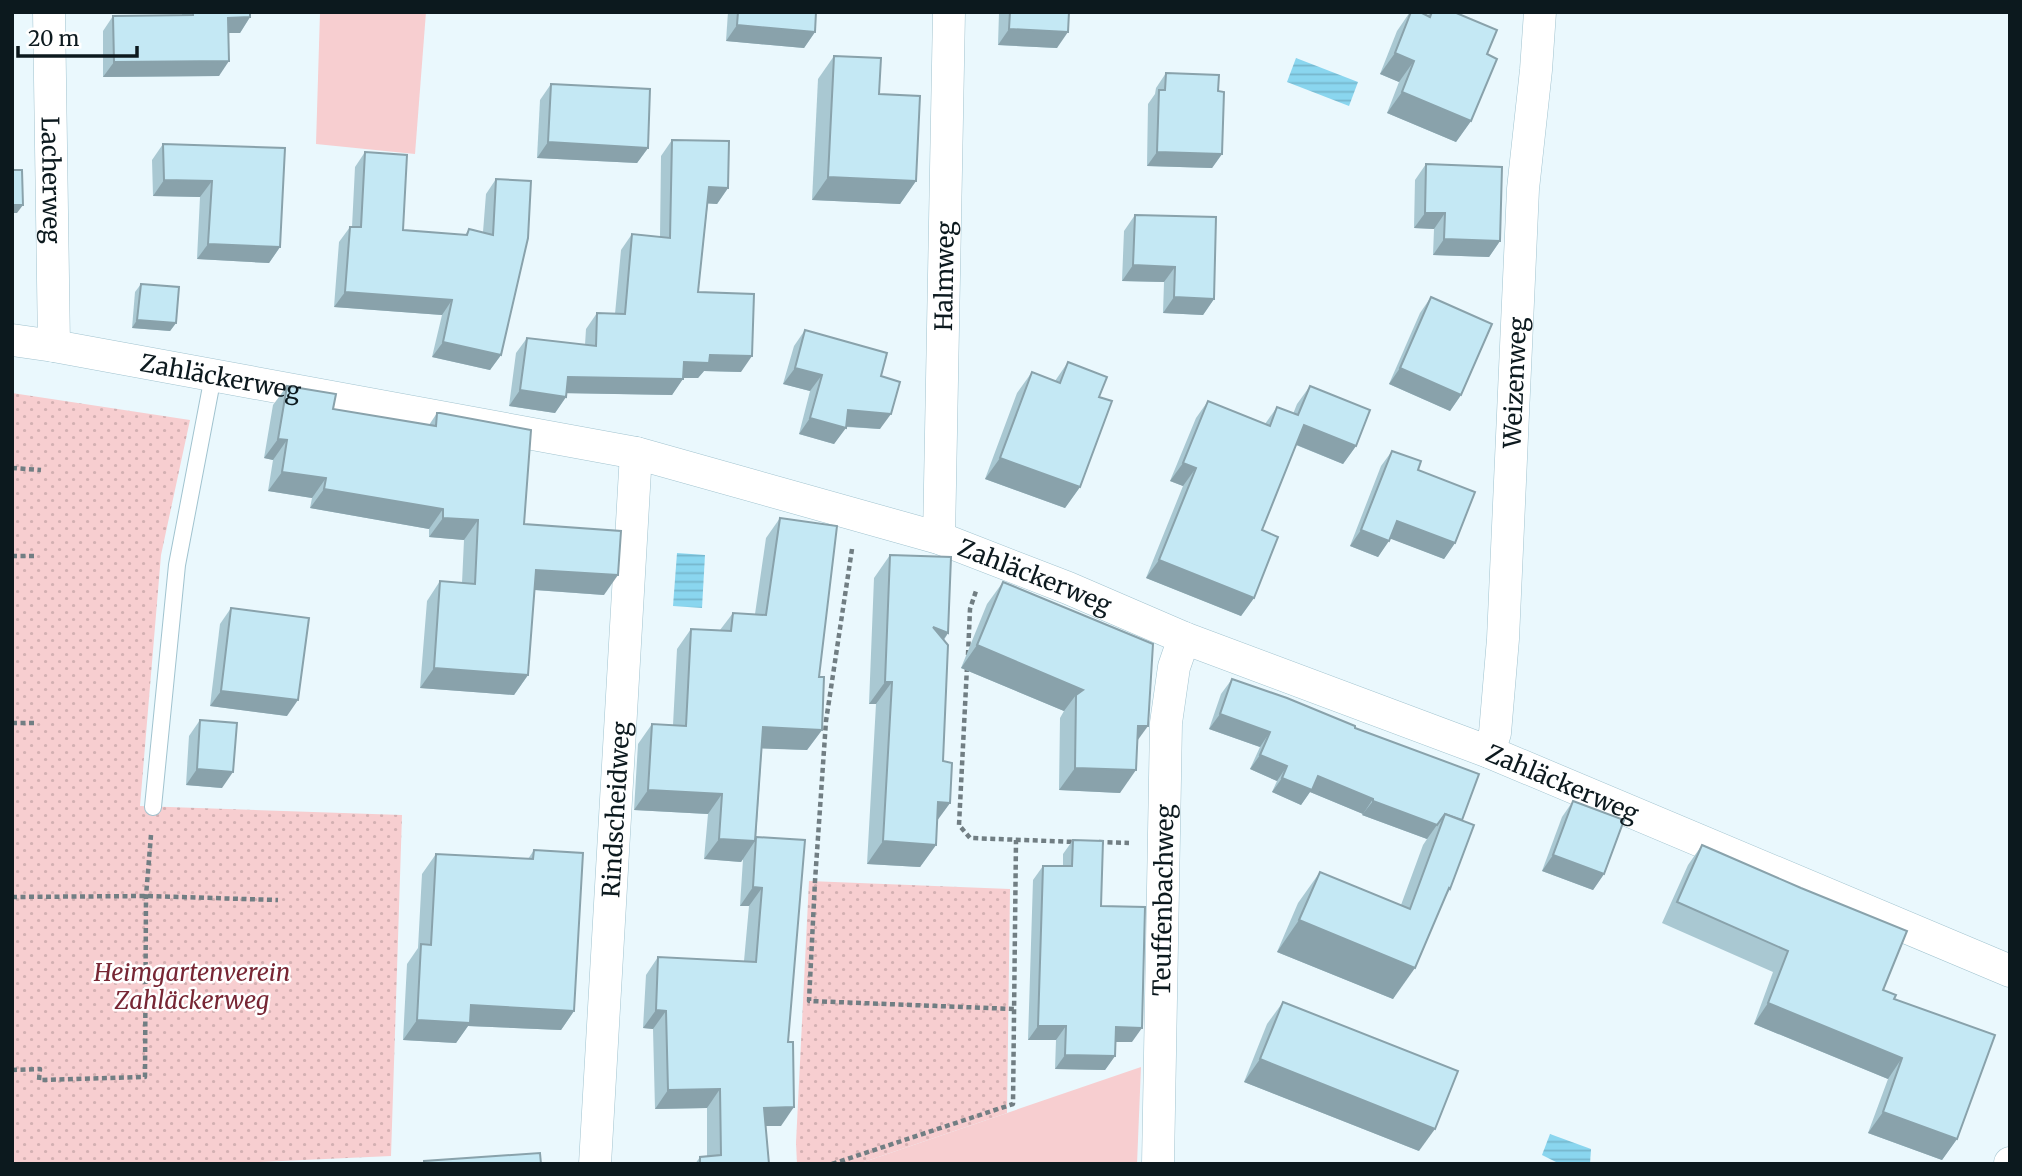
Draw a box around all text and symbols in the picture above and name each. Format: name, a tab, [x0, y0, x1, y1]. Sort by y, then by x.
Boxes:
scale bar	[18, 14, 136, 58]
text: 20 m	[28, 25, 80, 52]
street label: Lacherweg	[35, 116, 68, 244]
street label: Halmweg	[927, 220, 961, 331]
street label: Weizenweg	[1496, 316, 1533, 450]
street label: Zahläckerweg	[138, 347, 304, 407]
street label: Zahläckerweg	[954, 531, 1117, 621]
street label: Rindscheidweg	[595, 720, 636, 899]
street label: Zahläckerweg	[1482, 737, 1644, 829]
street label: Teuffenbachweg	[1146, 803, 1180, 996]
park label: Heimgartenverein Zahläckerweg	[93, 957, 290, 1016]

